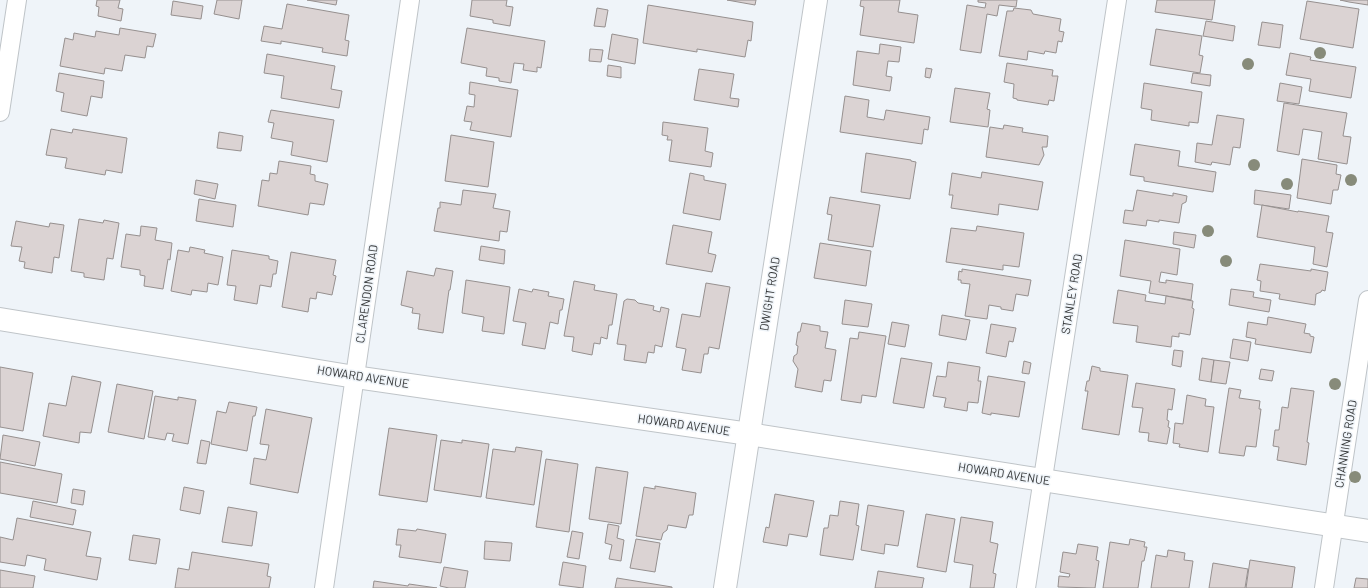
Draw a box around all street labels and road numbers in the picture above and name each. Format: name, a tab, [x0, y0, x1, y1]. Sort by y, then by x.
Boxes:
street label: CLARENDON ROAD	[352, 244, 380, 344]
street label: STANLEY ROAD	[1058, 253, 1084, 335]
street label: DWIGHT ROAD	[756, 256, 782, 332]
street label: HOWARD AVENUE	[316, 362, 410, 390]
street label: CHANNING ROAD	[1331, 399, 1359, 489]
street label: HOWARD AVENUE	[637, 411, 731, 437]
street label: HOWARD AVENUE	[957, 459, 1051, 487]

